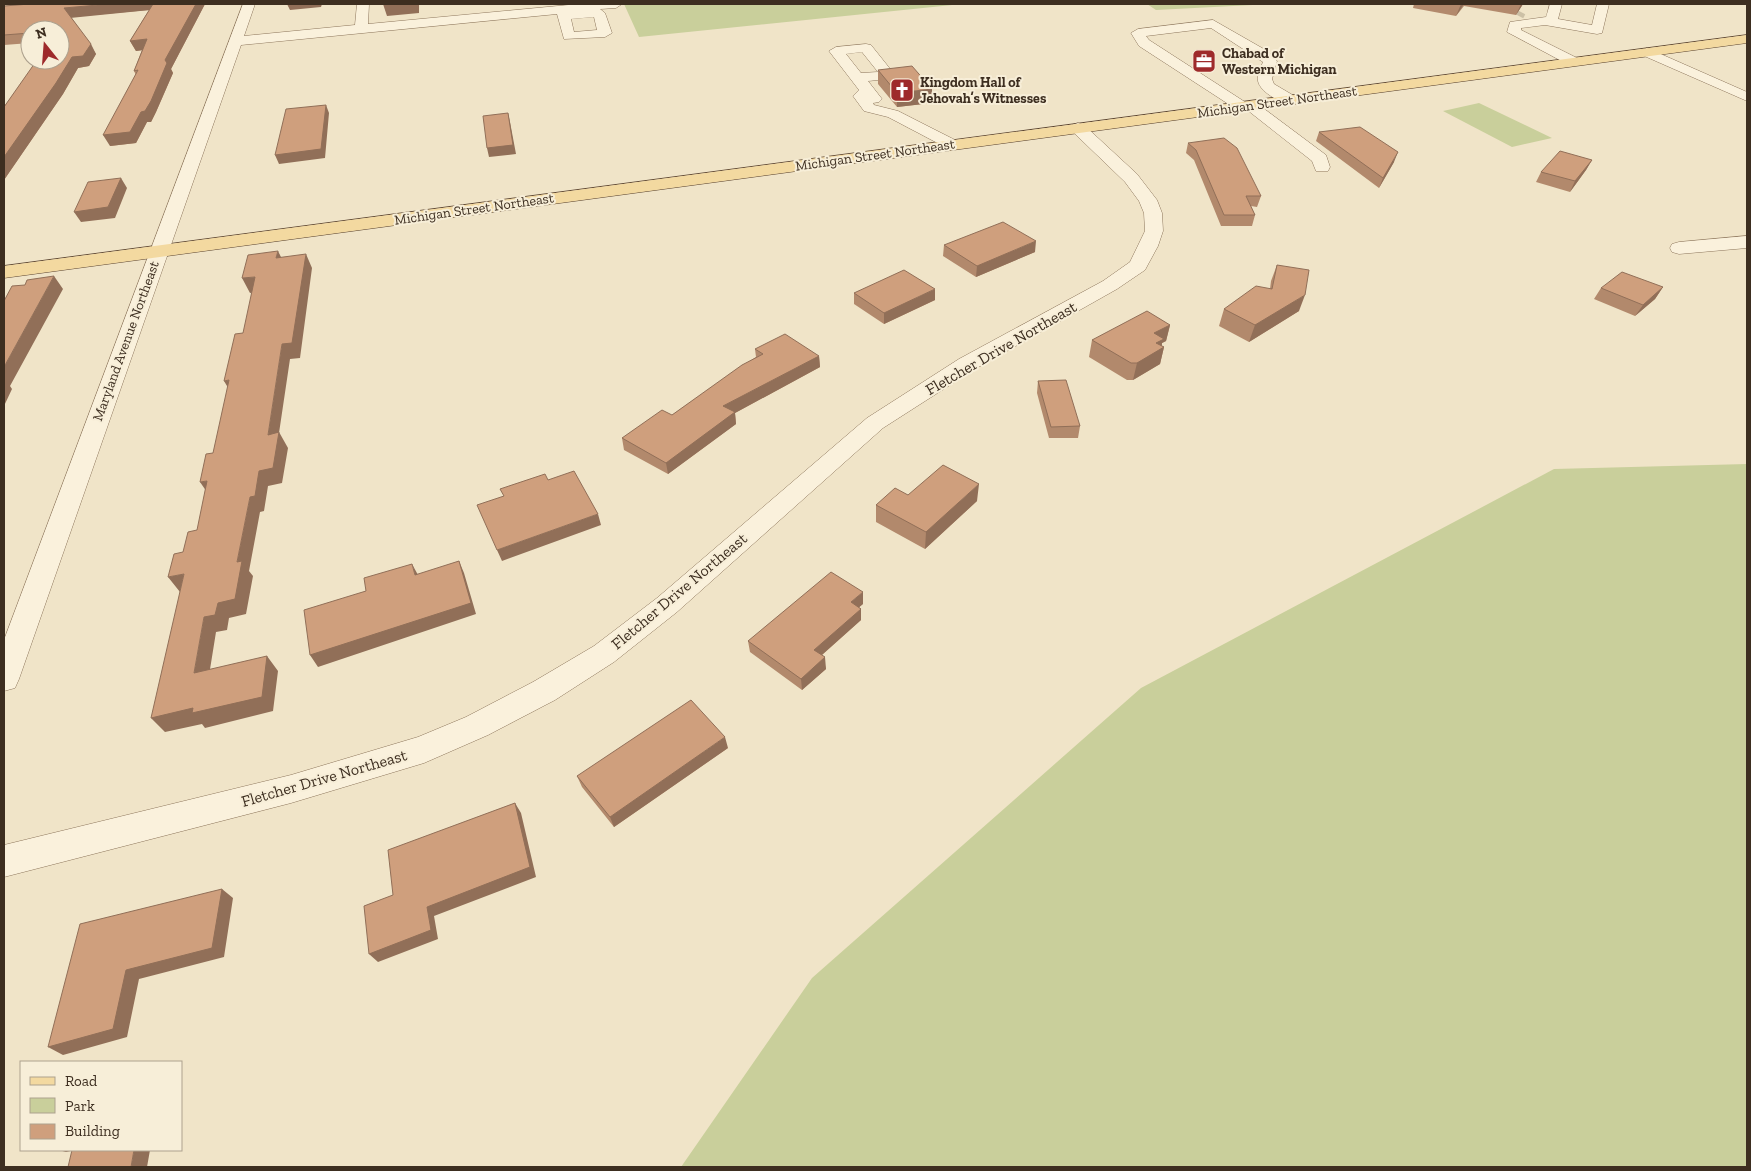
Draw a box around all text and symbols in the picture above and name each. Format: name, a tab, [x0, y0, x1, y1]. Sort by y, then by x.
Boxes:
north arrow	[20, 20, 70, 70]
text: N	[34, 23, 49, 43]
place label: Chabad of Western Michigan	[1222, 45, 1337, 78]
office icon: Chabad of Western Michigan	[1191, 48, 1217, 74]
place label: Kingdom Hall of Jehovah’s Witnesses	[920, 74, 1047, 107]
church icon: Kingdom Hall of Jehovah’s Witnesses	[889, 77, 915, 103]
street label: Michigan Street Northeast	[1196, 82, 1359, 122]
street label: Michigan Street Northeast	[794, 135, 957, 175]
street label: Michigan Street Northeast	[393, 189, 556, 229]
street label: Maryland Avenue Northeast	[89, 258, 163, 423]
street label: Fletcher Drive Northeast	[922, 297, 1080, 399]
street label: Fletcher Drive Northeast	[607, 529, 751, 653]
street label: Fletcher Drive Northeast	[239, 745, 409, 811]
legend	[20, 1061, 182, 1151]
text: Road	[65, 1072, 98, 1090]
text: Park	[65, 1097, 95, 1115]
text: Building	[65, 1122, 120, 1140]

